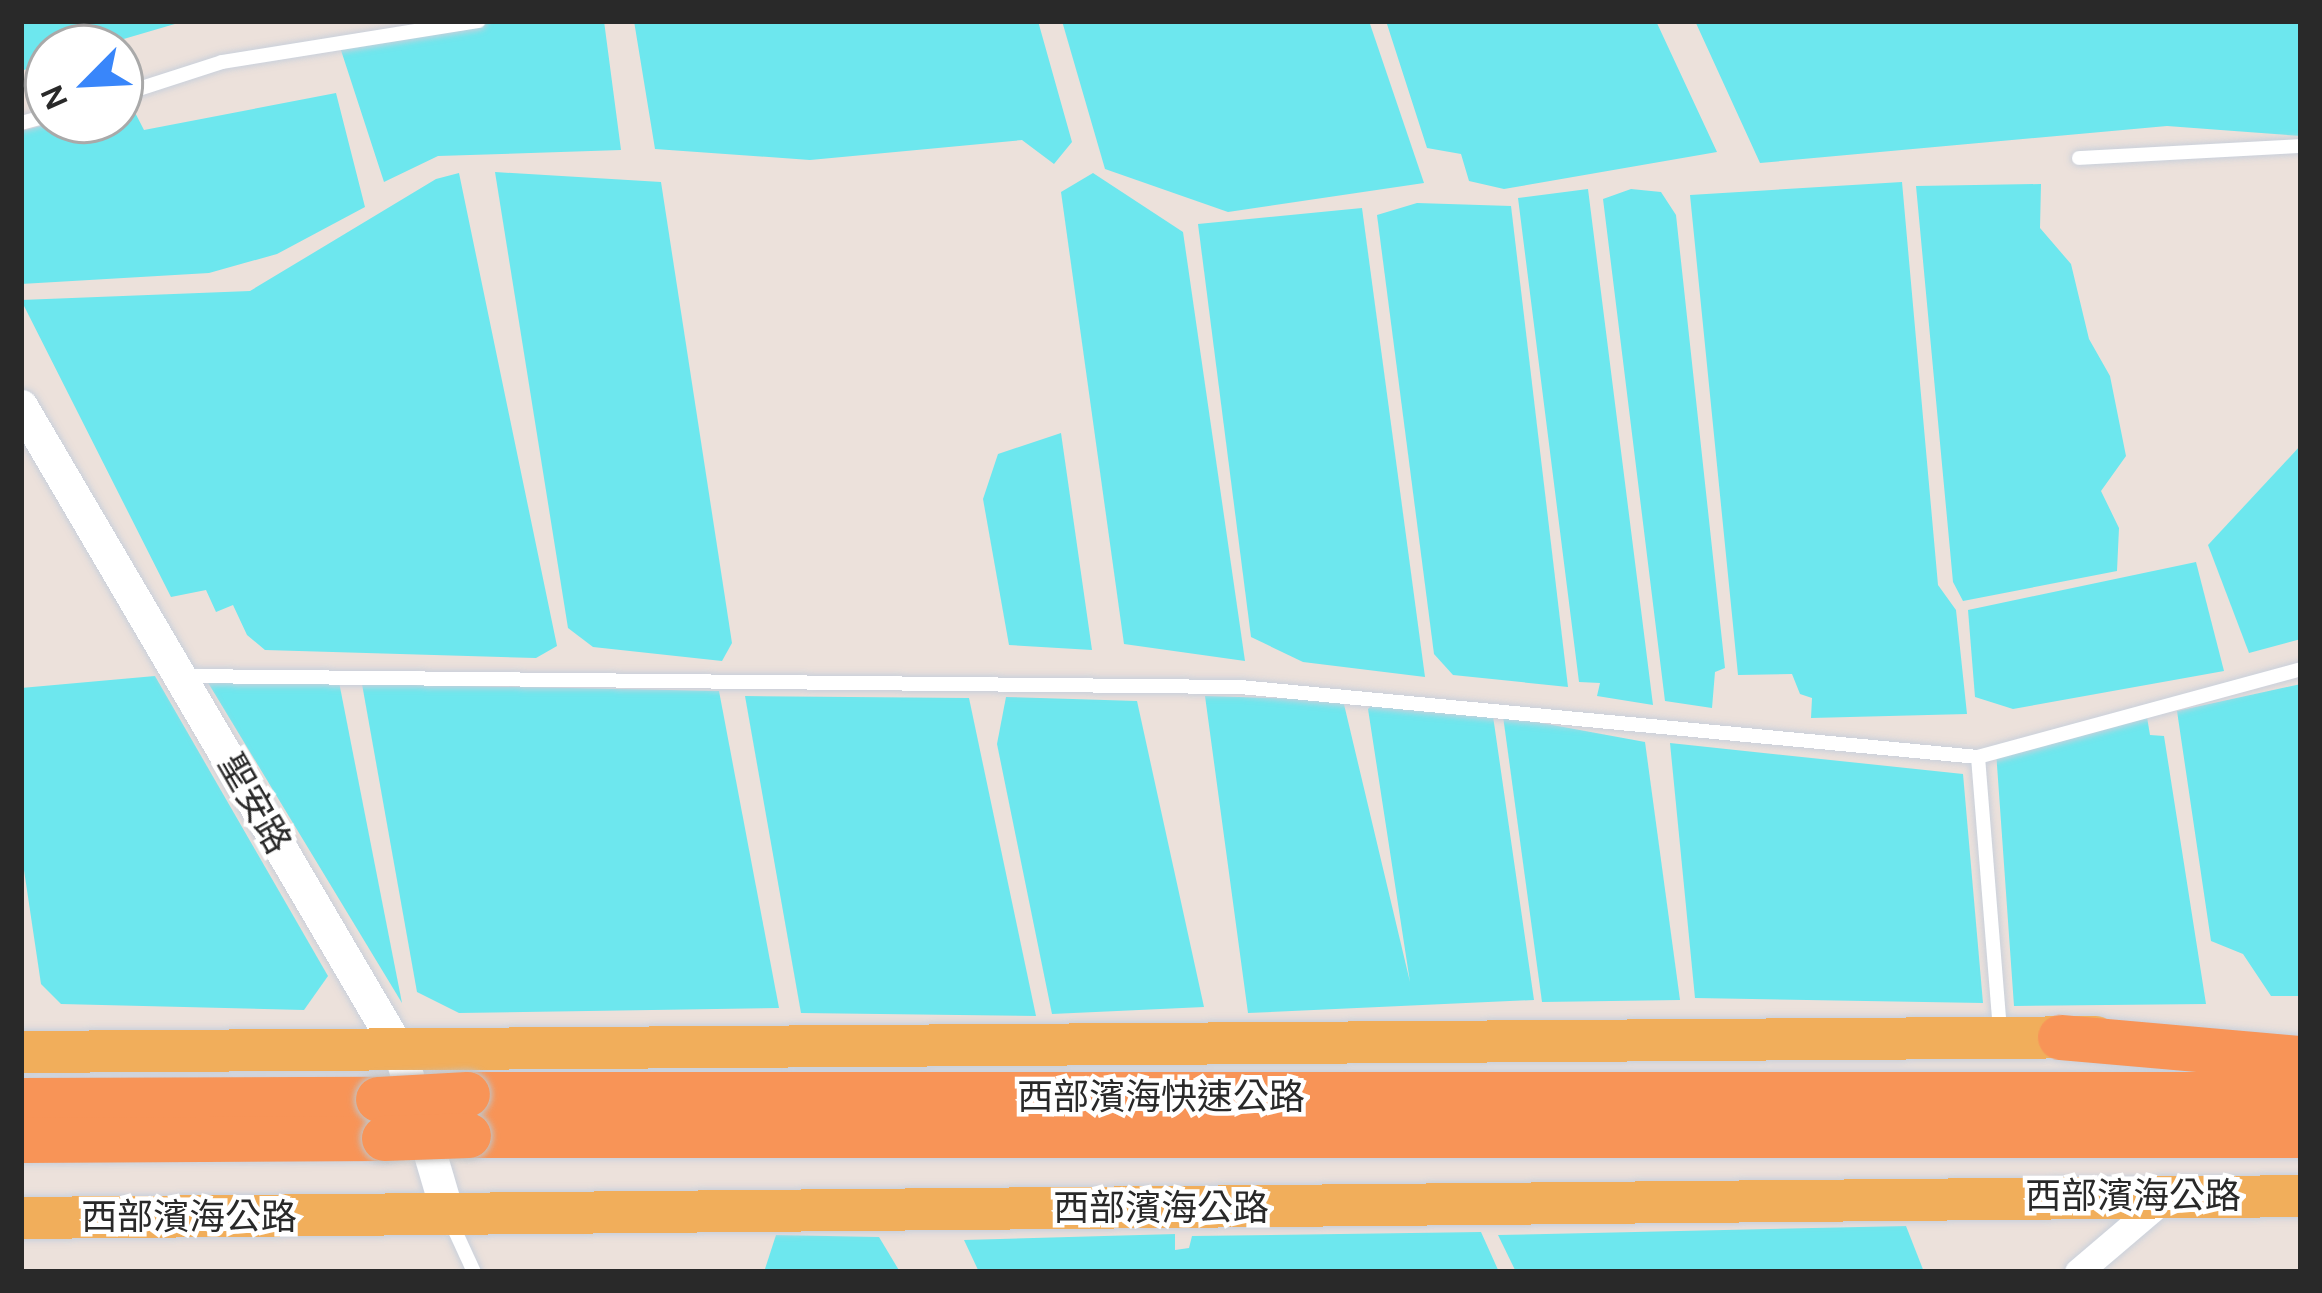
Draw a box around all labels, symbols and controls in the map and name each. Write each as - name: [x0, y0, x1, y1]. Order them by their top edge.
- north arrow: [24, 24, 144, 144]
- text: N: [32, 79, 76, 116]
- street label: 聖安路: [208, 746, 300, 862]
- street label: 西部濱海快速公路: [1017, 1076, 1305, 1120]
- street label: 西部濱海公路: [2025, 1175, 2241, 1219]
- street label: 西部濱海公路: [1053, 1187, 1269, 1231]
- street label: 西部濱海公路: [81, 1196, 297, 1240]

